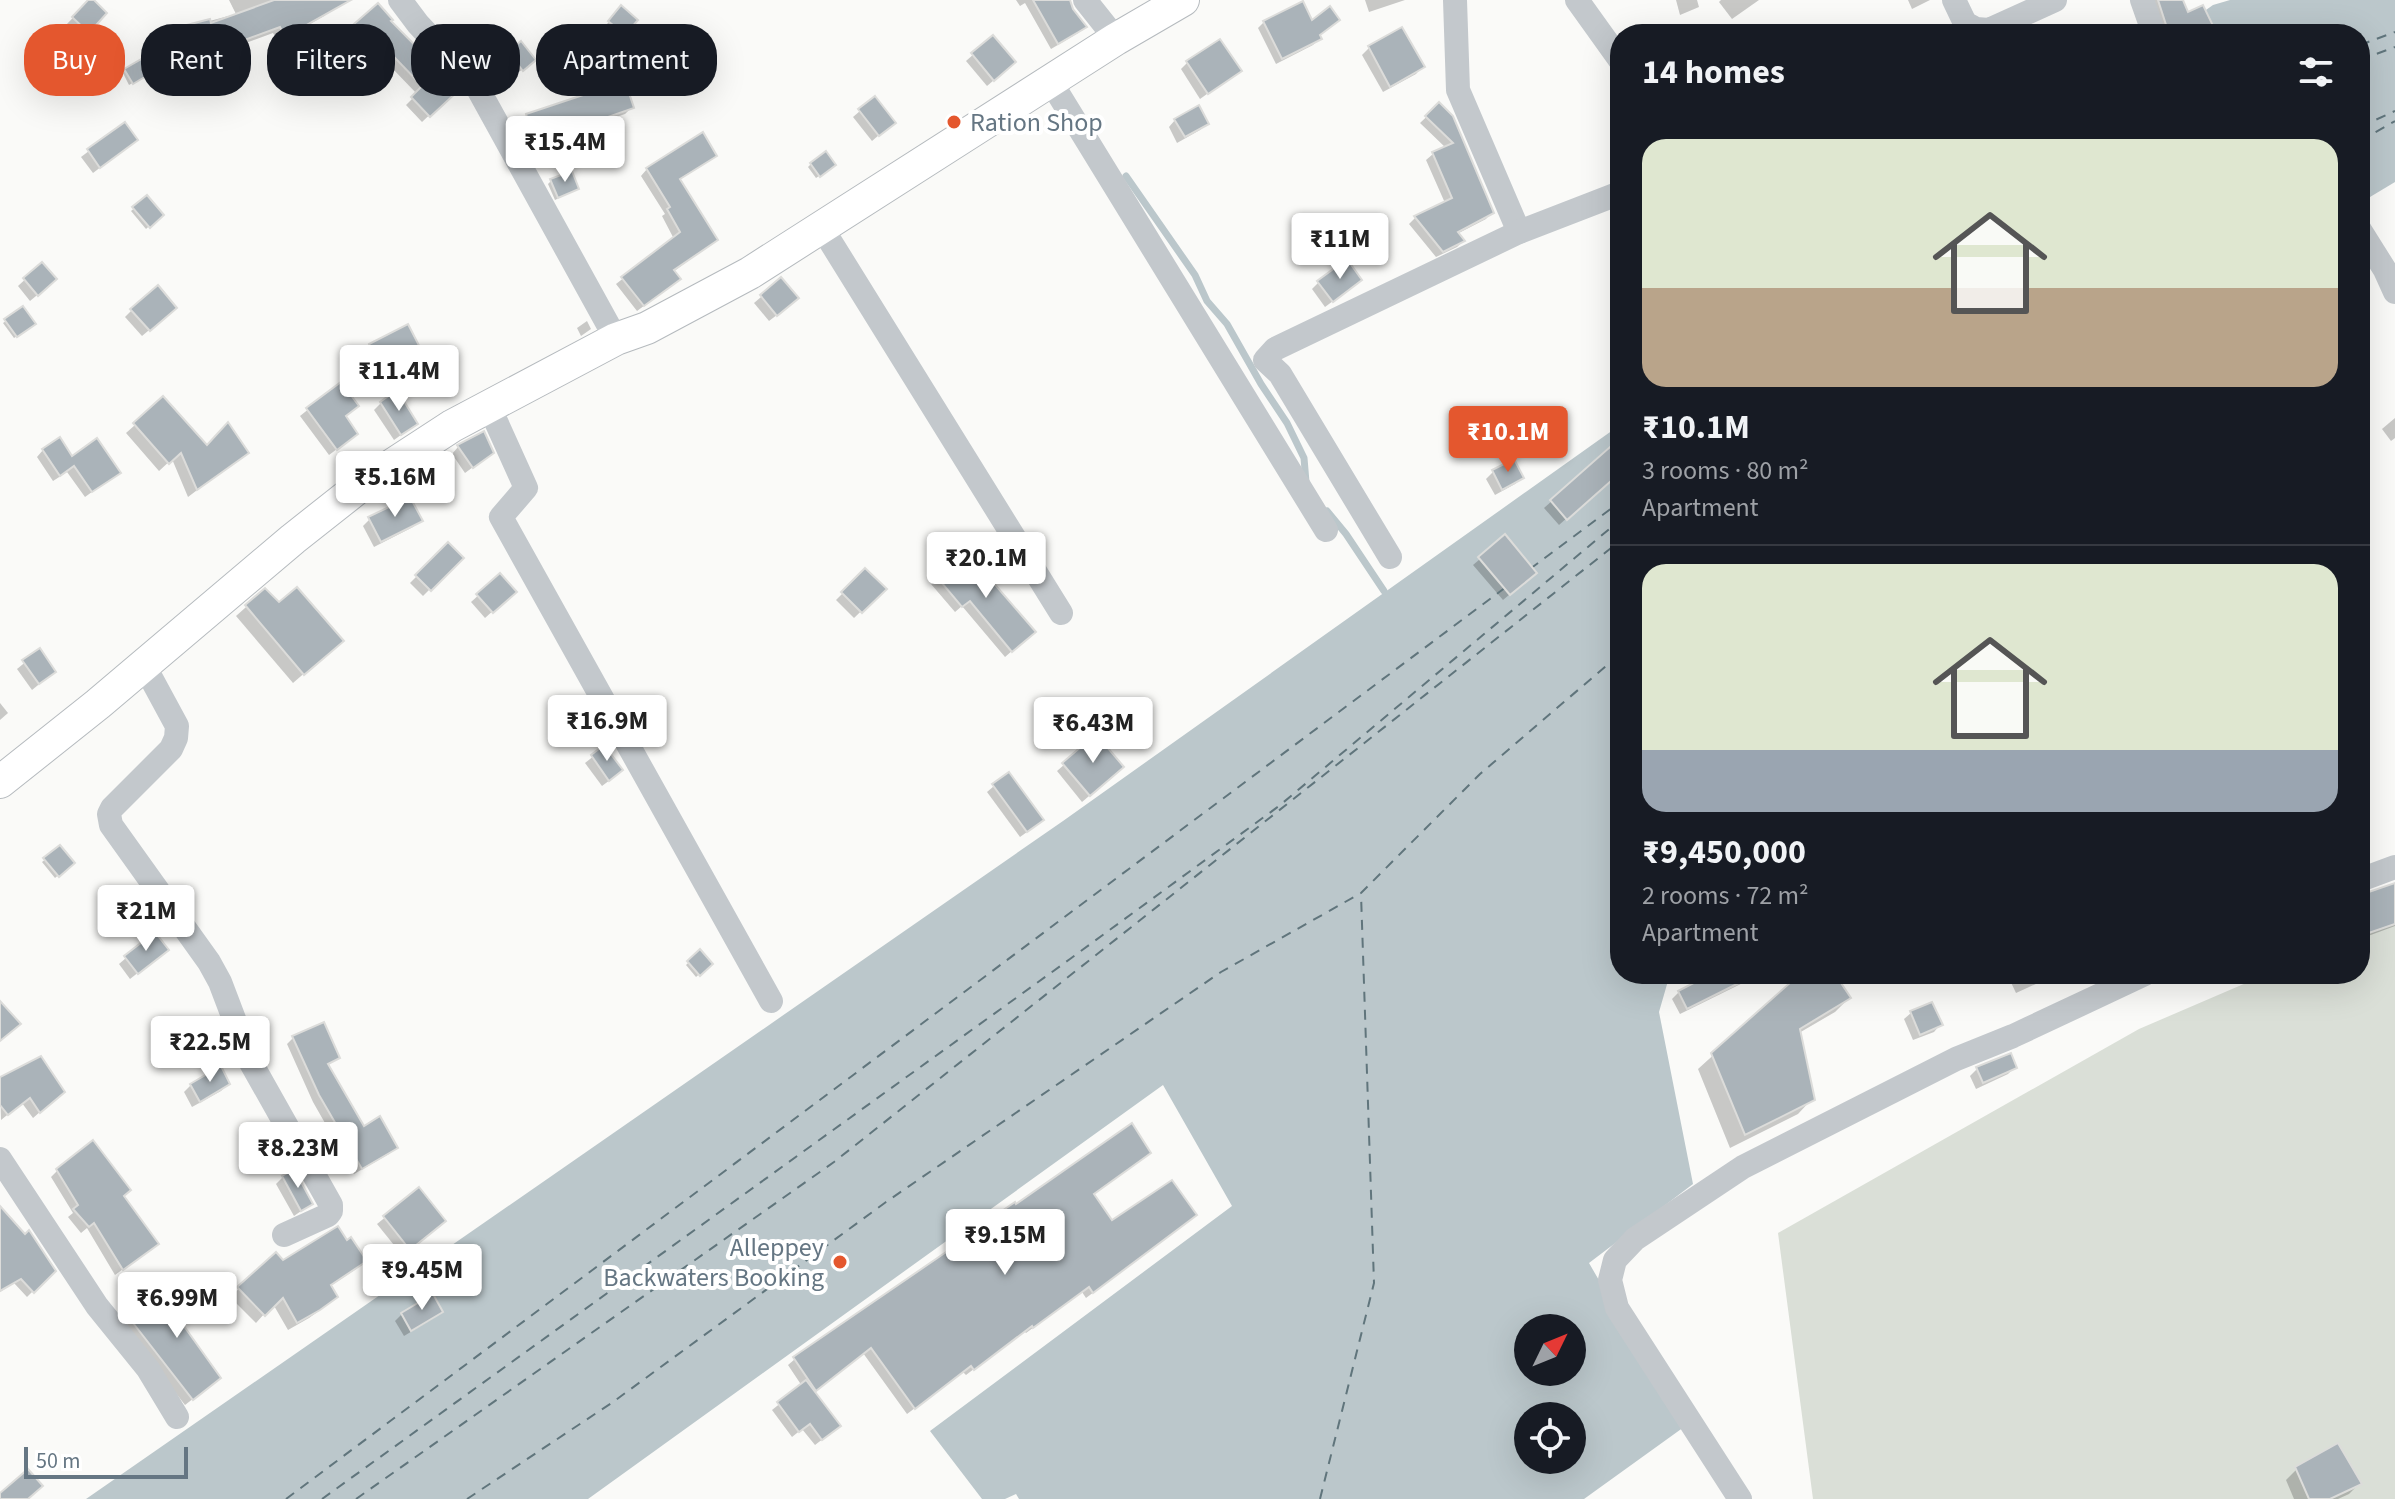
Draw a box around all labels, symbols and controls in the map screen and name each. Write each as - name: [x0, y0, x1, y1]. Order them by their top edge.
- chip: Buy: [24, 24, 125, 96]
- chip: Rent: [141, 24, 251, 96]
- chip: Filters: [267, 24, 395, 96]
- chip: New: [411, 24, 520, 96]
- chip: Apartment: [536, 24, 717, 96]
- text: 14 homes: [1642, 48, 1785, 97]
- icon: filters: [2294, 50, 2338, 94]
- place label: Ration Shop: [970, 104, 1103, 141]
- marker: Ration Shop: [945, 113, 963, 131]
- pin: ₹15.4M: [500, 116, 630, 184]
- text: ₹15.4M: [524, 123, 606, 160]
- icon: home: [1918, 191, 2062, 335]
- pin: ₹11M: [1293, 213, 1387, 281]
- text: ₹11M: [1310, 220, 1371, 257]
- pin: ₹11.4M: [334, 345, 464, 413]
- text: ₹11.4M: [358, 352, 440, 389]
- text: ₹10.1M: [1642, 403, 1750, 452]
- pin: ₹10.1M: [1443, 406, 1573, 474]
- text: ₹10.1M: [1467, 413, 1549, 450]
- pin: ₹5.16M: [330, 451, 460, 519]
- text: 3 rooms · 80 m²: [1642, 452, 1809, 489]
- text: ₹5.16M: [354, 458, 436, 495]
- text: Apartment: [1642, 489, 1759, 526]
- pin: ₹20.1M: [921, 532, 1051, 600]
- text: ₹20.1M: [945, 539, 1027, 576]
- icon: home: [1918, 616, 2062, 760]
- pin: ₹16.9M: [542, 695, 672, 763]
- pin: ₹6.43M: [1028, 697, 1158, 765]
- text: ₹16.9M: [566, 702, 648, 739]
- text: ₹6.43M: [1052, 704, 1134, 741]
- text: ₹9,450,000: [1642, 828, 1806, 877]
- text: 2 rooms · 72 m²: [1642, 877, 1809, 914]
- pin: ₹21M: [99, 885, 193, 953]
- text: ₹21M: [116, 892, 177, 929]
- text: Apartment: [1642, 914, 1759, 951]
- pin: ₹22.5M: [145, 1016, 275, 1084]
- text: ₹22.5M: [169, 1023, 251, 1060]
- pin: ₹8.23M: [233, 1122, 363, 1190]
- text: ₹8.23M: [257, 1129, 339, 1166]
- pin: ₹9.15M: [940, 1209, 1070, 1277]
- text: ₹9.15M: [964, 1216, 1046, 1253]
- place label: Alleppey Backwaters Booking: [603, 1229, 824, 1296]
- pin: ₹9.45M: [357, 1244, 487, 1312]
- text: ₹9.45M: [381, 1251, 463, 1288]
- marker: Alleppey Backwaters Booking: [831, 1253, 849, 1271]
- pin: ₹6.99M: [112, 1272, 242, 1340]
- text: ₹6.99M: [136, 1279, 218, 1316]
- north arrow: [1514, 1314, 1586, 1386]
- map controls: [1514, 1314, 1586, 1474]
- button: locate: [1514, 1402, 1586, 1474]
- scale bar: [24, 1443, 188, 1479]
- text: 50 m: [36, 1445, 81, 1477]

